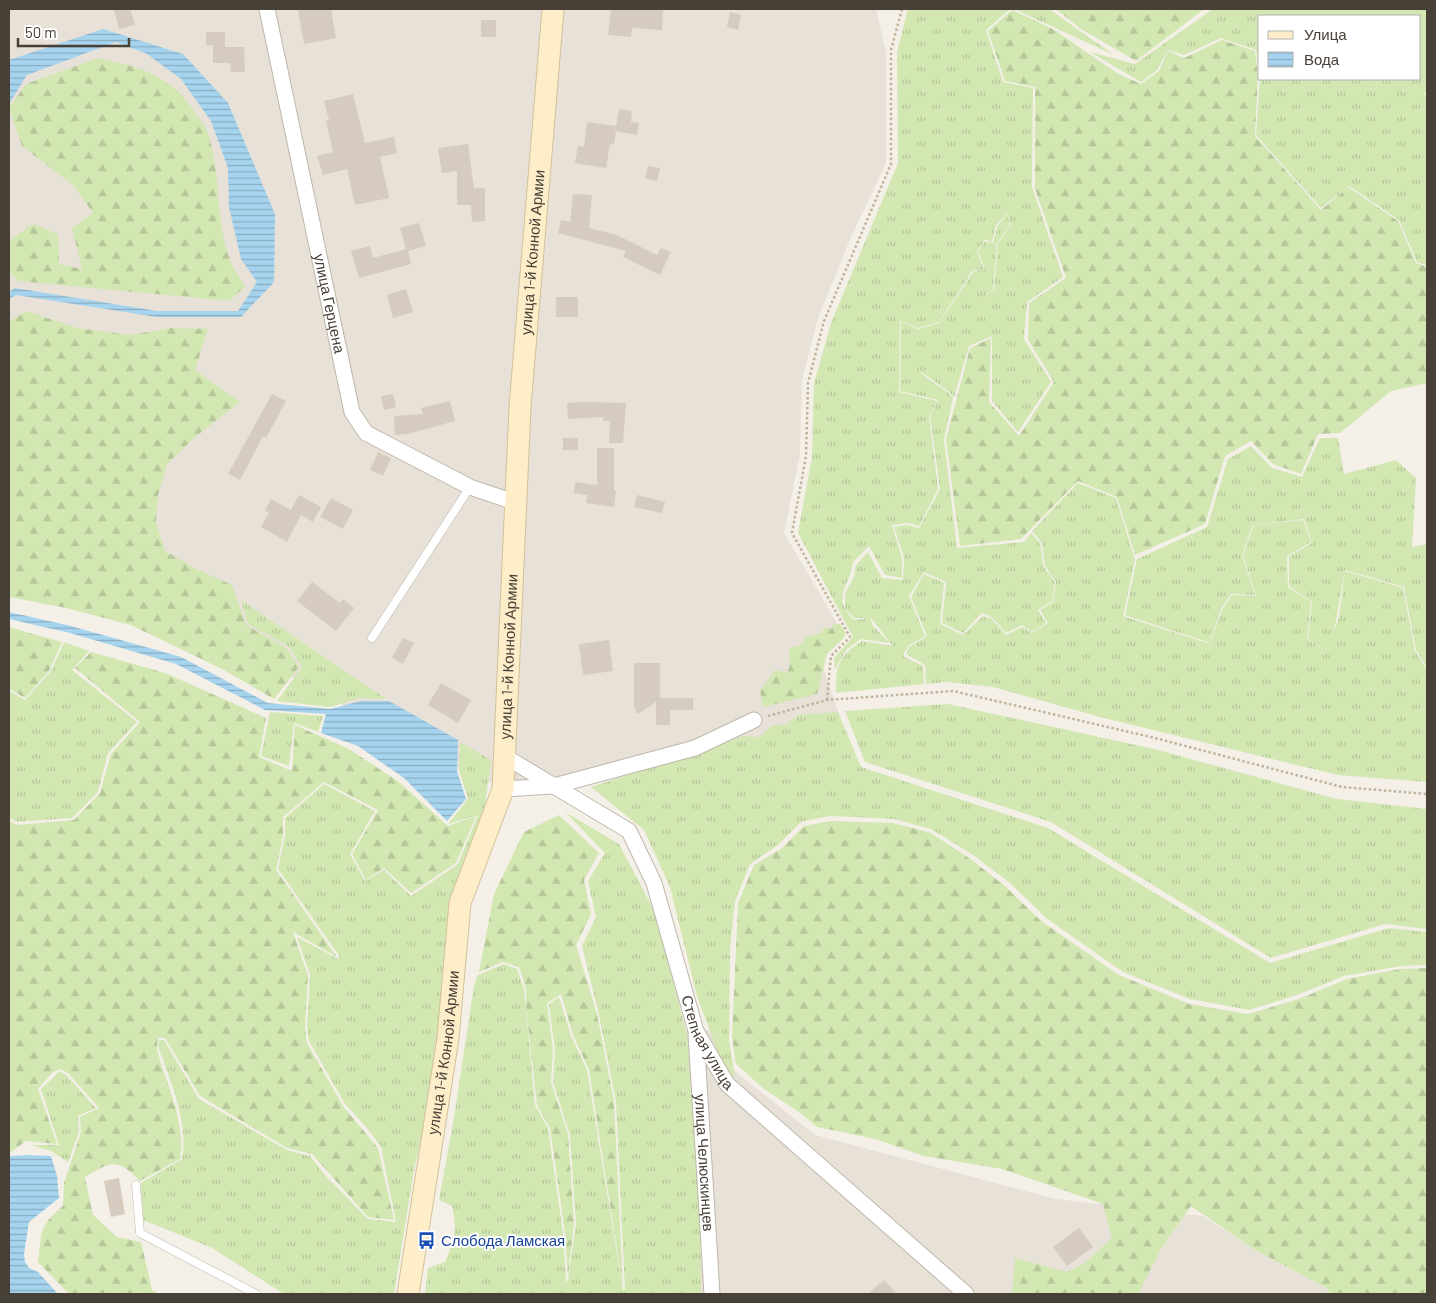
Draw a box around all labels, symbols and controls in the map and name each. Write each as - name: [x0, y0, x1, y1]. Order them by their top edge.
- scale bar: [18, 15, 129, 47]
- legend: [1258, 15, 1421, 80]
- text: 50 m: [25, 23, 57, 41]
- text: Улица: [1304, 25, 1347, 43]
- text: Вода: [1304, 50, 1340, 68]
- street label: улица 1-й Конной Армии: [516, 169, 548, 336]
- street label: улица Герцена: [311, 252, 350, 355]
- street label: улица 1-й Конной Армии: [495, 573, 521, 740]
- street label: улица 1-й Конной Армии: [423, 970, 462, 1136]
- street label: Степная улица: [678, 993, 738, 1094]
- street label: улица Челюскинцев: [692, 1093, 718, 1232]
- bus stop icon: Слобода Ламская: [417, 1231, 437, 1251]
- place label: Слобода Ламская: [441, 1231, 565, 1249]

